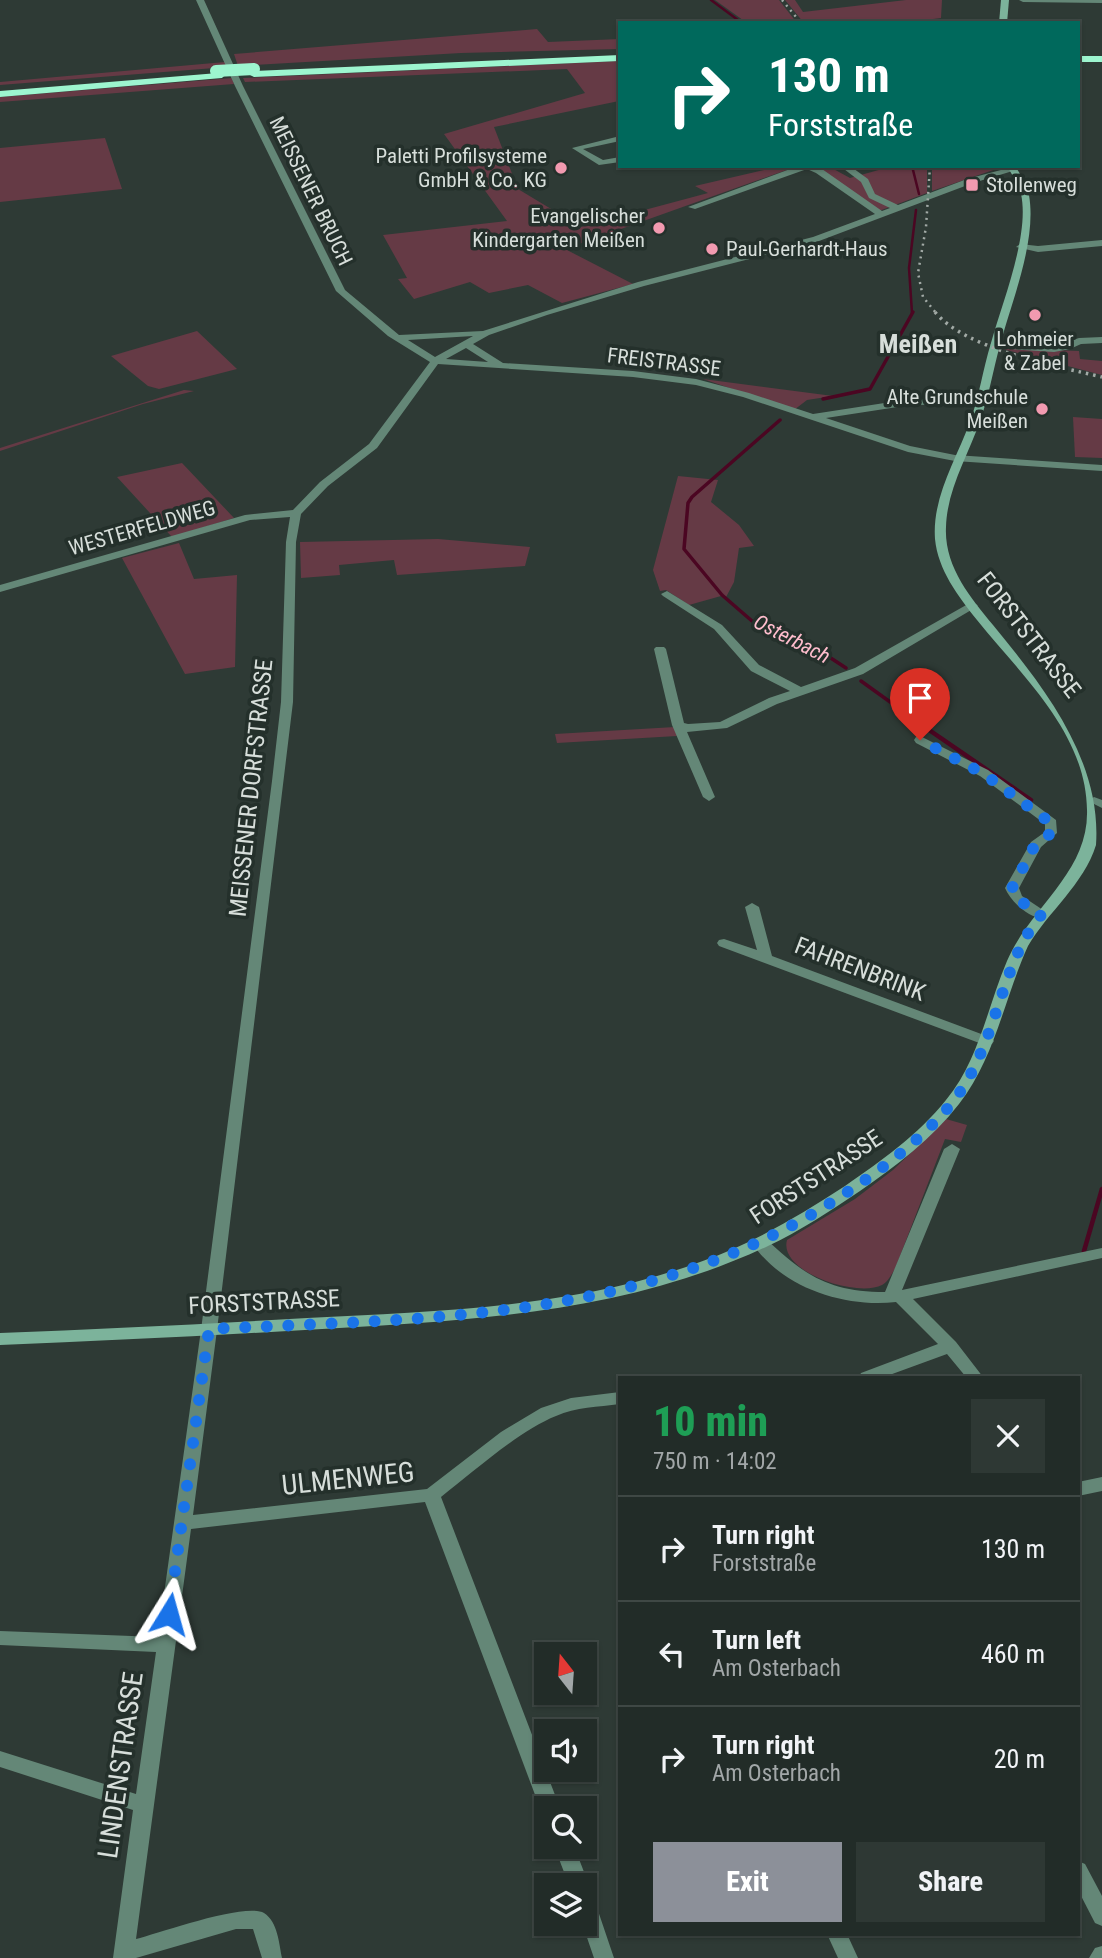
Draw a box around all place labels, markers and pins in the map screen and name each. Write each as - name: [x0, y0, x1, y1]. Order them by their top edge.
- place label: Paletti Profilsysteme GmbH & Co. KG: [376, 144, 547, 192]
- marker: Paletti Profilsysteme GmbH & Co. KG: [553, 160, 569, 176]
- place label: Stollenweg: [986, 173, 1077, 197]
- marker: Stollenweg: [964, 177, 980, 193]
- place label: Evangelischer Kindergarten Meißen: [472, 204, 645, 252]
- marker: Evangelischer Kindergarten Meißen: [651, 220, 667, 236]
- place label: Paul-Gerhardt-Haus: [726, 237, 887, 261]
- marker: Paul-Gerhardt-Haus: [704, 241, 720, 257]
- marker: Lohmeier & Zabel: [1027, 307, 1043, 323]
- place label: Lohmeier & Zabel: [996, 327, 1074, 375]
- place label: Alte Grundschule Meißen: [886, 385, 1028, 433]
- marker: Alte Grundschule Meißen: [1034, 401, 1050, 417]
- pin: [890, 668, 950, 740]

